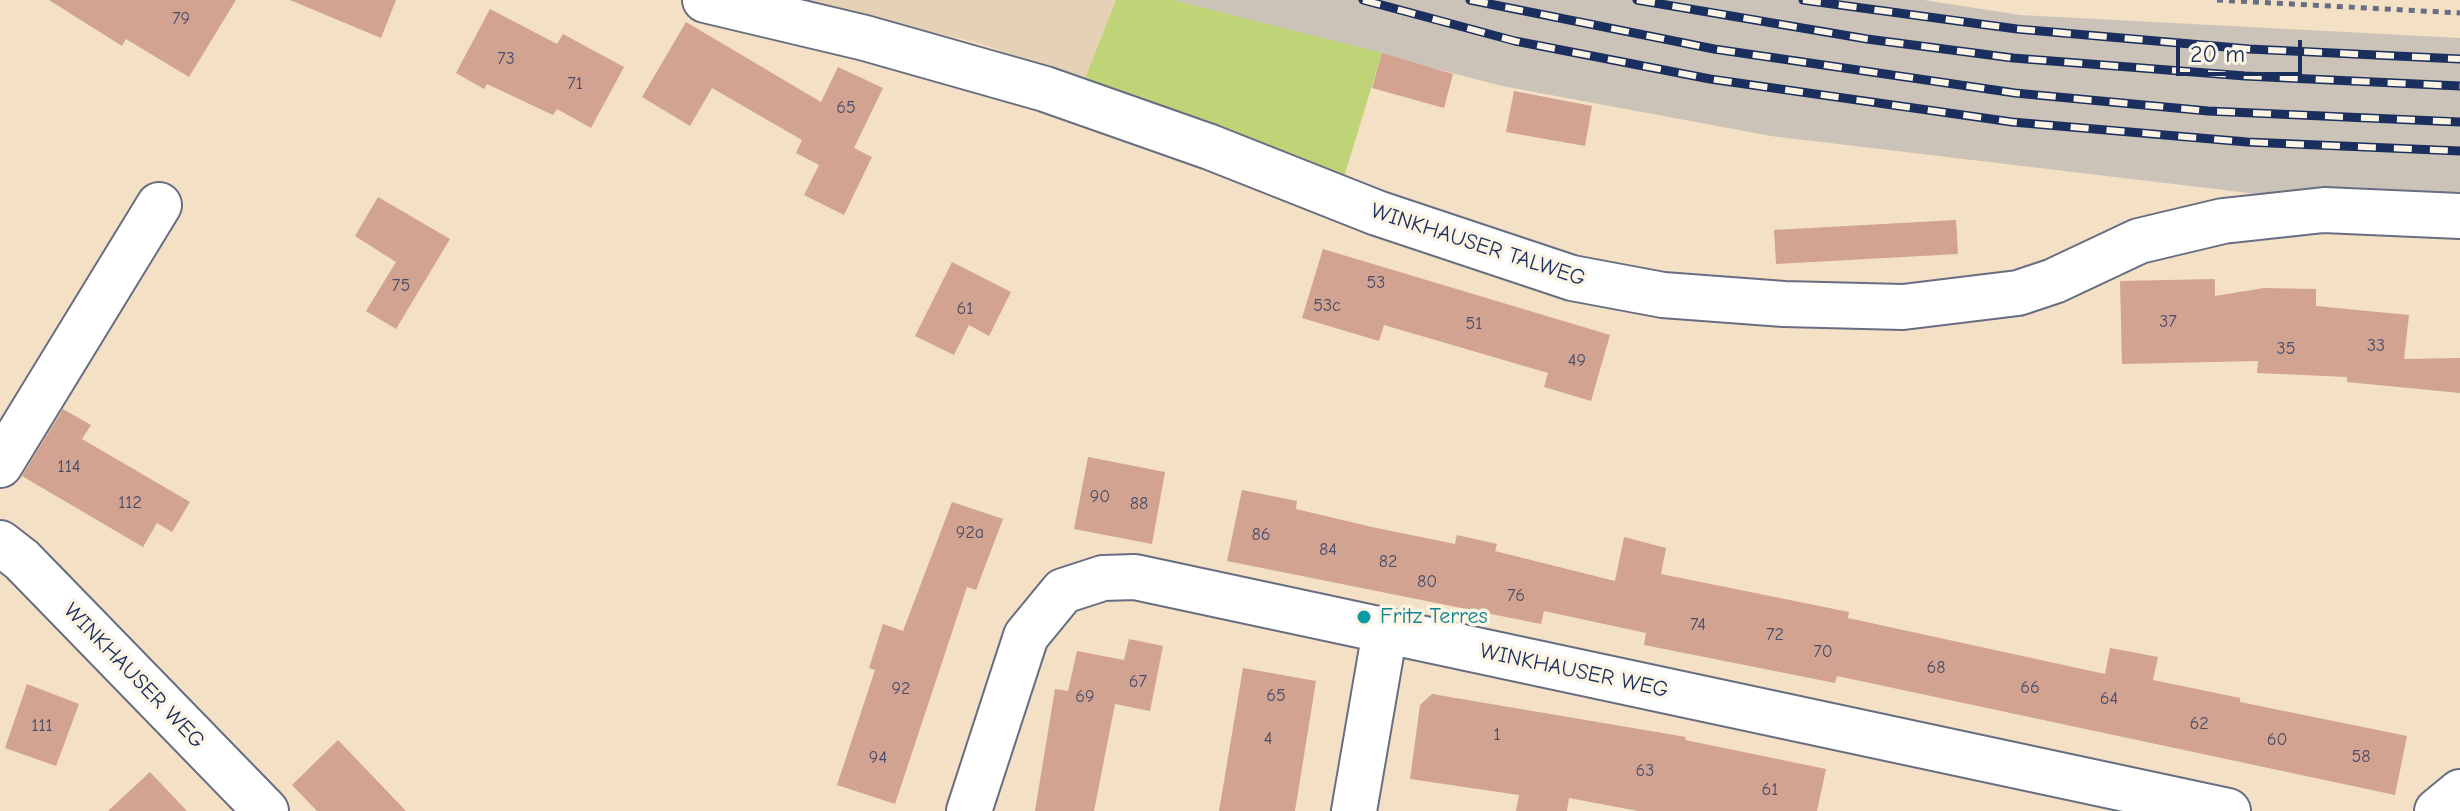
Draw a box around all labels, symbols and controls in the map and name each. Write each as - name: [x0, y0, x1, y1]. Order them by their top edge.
- house number: 79: [172, 8, 190, 30]
- scale bar: [2180, 24, 2306, 74]
- text: 20 m: [2190, 40, 2245, 68]
- house number: 73: [497, 48, 515, 70]
- house number: 71: [567, 73, 583, 95]
- house number: 65: [836, 97, 856, 119]
- street label: WINKHAUSER TALWEG: [1367, 198, 1589, 292]
- house number: 53: [1367, 272, 1385, 294]
- house number: 75: [392, 275, 410, 297]
- house number: 53c: [1313, 295, 1341, 317]
- house number: 61: [957, 298, 973, 320]
- house number: 37: [2159, 311, 2177, 333]
- house number: 51: [1466, 313, 1482, 335]
- house number: 33: [2367, 335, 2385, 357]
- house number: 35: [2277, 338, 2295, 360]
- house number: 49: [1568, 350, 1586, 372]
- house number: 114: [58, 456, 80, 478]
- house number: 90: [1090, 486, 1110, 508]
- house number: 112: [118, 492, 142, 514]
- house number: 88: [1130, 493, 1148, 515]
- house number: 92a: [956, 522, 984, 544]
- house number: 86: [1251, 524, 1271, 546]
- house number: 84: [1319, 539, 1337, 561]
- house number: 82: [1379, 551, 1397, 573]
- house number: 80: [1417, 571, 1437, 593]
- house number: 76: [1507, 585, 1525, 607]
- street label: WINKHAUSER WEG: [58, 598, 210, 754]
- place label: Fritz Terres: [1380, 604, 1488, 630]
- marker: Fritz Terres: [1355, 608, 1373, 626]
- house number: 74: [1690, 614, 1706, 636]
- house number: 72: [1766, 624, 1784, 646]
- street label: WINKHAUSER WEG: [1477, 638, 1671, 704]
- house number: 70: [1813, 641, 1833, 663]
- house number: 68: [1926, 657, 1946, 679]
- house number: 67: [1129, 671, 1147, 693]
- house number: 66: [2020, 677, 2040, 699]
- house number: 92: [892, 678, 910, 700]
- house number: 65: [1266, 685, 1286, 707]
- house number: 69: [1075, 686, 1095, 708]
- house number: 64: [2100, 688, 2118, 710]
- house number: 62: [2189, 713, 2209, 735]
- house number: 111: [31, 715, 53, 737]
- house number: 1: [1493, 724, 1501, 746]
- house number: 4: [1264, 728, 1272, 750]
- house number: 60: [2267, 729, 2287, 751]
- house number: 58: [2351, 746, 2371, 768]
- house number: 94: [869, 747, 887, 769]
- house number: 63: [1636, 760, 1654, 782]
- house number: 61: [1762, 779, 1778, 801]

